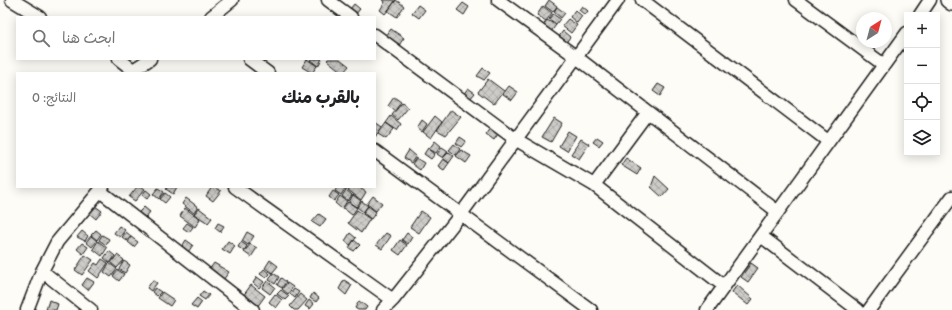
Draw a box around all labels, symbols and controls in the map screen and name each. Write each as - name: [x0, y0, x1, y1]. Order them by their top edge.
- north arrow: [856, 12, 892, 48]
- map controls: [904, 12, 940, 156]
- button: +: [904, 12, 940, 48]
- search box: [16, 16, 376, 60]
- icon: search: [30, 27, 52, 49]
- text: ابحث هنا: [62, 29, 116, 47]
- button: −: [904, 48, 940, 84]
- button: locate: [904, 84, 940, 120]
- text: بالقرب منك: [282, 87, 360, 107]
- text: النتائج: 0: [32, 90, 76, 105]
- button: layers: [904, 120, 940, 156]

